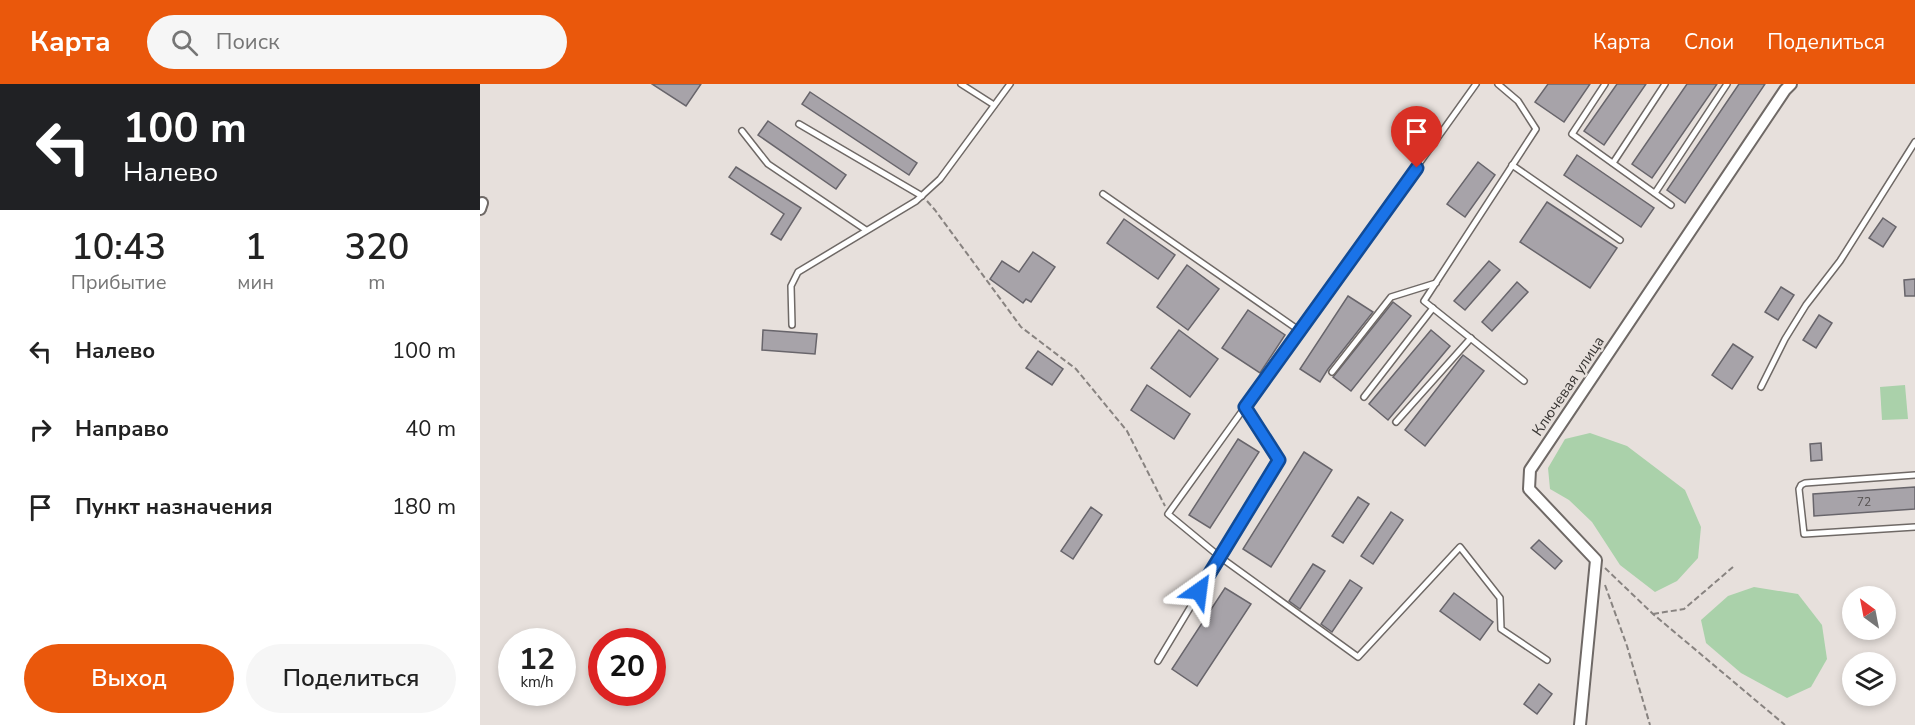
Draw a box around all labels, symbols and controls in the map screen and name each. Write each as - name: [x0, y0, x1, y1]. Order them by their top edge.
- search box: [147, 15, 567, 69]
- text: Карта: [30, 23, 111, 61]
- icon: search: [168, 26, 201, 59]
- text: Поиск: [216, 27, 280, 57]
- text: Карта: [1593, 28, 1651, 56]
- text: Слои: [1684, 28, 1734, 56]
- text: Поделиться: [1767, 28, 1885, 56]
- text: 100 m: [123, 100, 247, 157]
- pin: [1391, 106, 1442, 168]
- icon: left: [24, 108, 102, 186]
- icon: arrive: [1400, 115, 1433, 148]
- text: Налево: [123, 154, 218, 191]
- text: 10:43: [71, 223, 166, 272]
- text: 1: [245, 223, 266, 272]
- text: 320: [345, 223, 409, 272]
- text: Прибытие: [71, 269, 167, 296]
- text: мин: [237, 269, 274, 296]
- text: m: [368, 269, 385, 296]
- street label: Ключевая улица: [1527, 332, 1609, 440]
- icon: left: [24, 335, 57, 368]
- text: Налево: [75, 336, 155, 366]
- text: 100 m: [392, 336, 456, 366]
- icon: right: [24, 413, 57, 446]
- text: Направо: [75, 414, 169, 444]
- text: 40 m: [405, 414, 456, 444]
- icon: arrive: [24, 491, 57, 524]
- text: Пункт назначения: [75, 492, 273, 522]
- text: 180 m: [392, 492, 456, 522]
- house number: 72: [1857, 494, 1871, 510]
- position arrow: [1167, 559, 1231, 623]
- north arrow: [1842, 586, 1896, 640]
- map controls: [1842, 586, 1896, 706]
- speed limit sign: 20: [588, 628, 666, 706]
- text: 12: [519, 639, 555, 680]
- button: Выход: [24, 644, 234, 713]
- button: Поделиться: [246, 644, 456, 713]
- button: layers: [1842, 652, 1896, 706]
- text: km/h: [520, 672, 554, 692]

